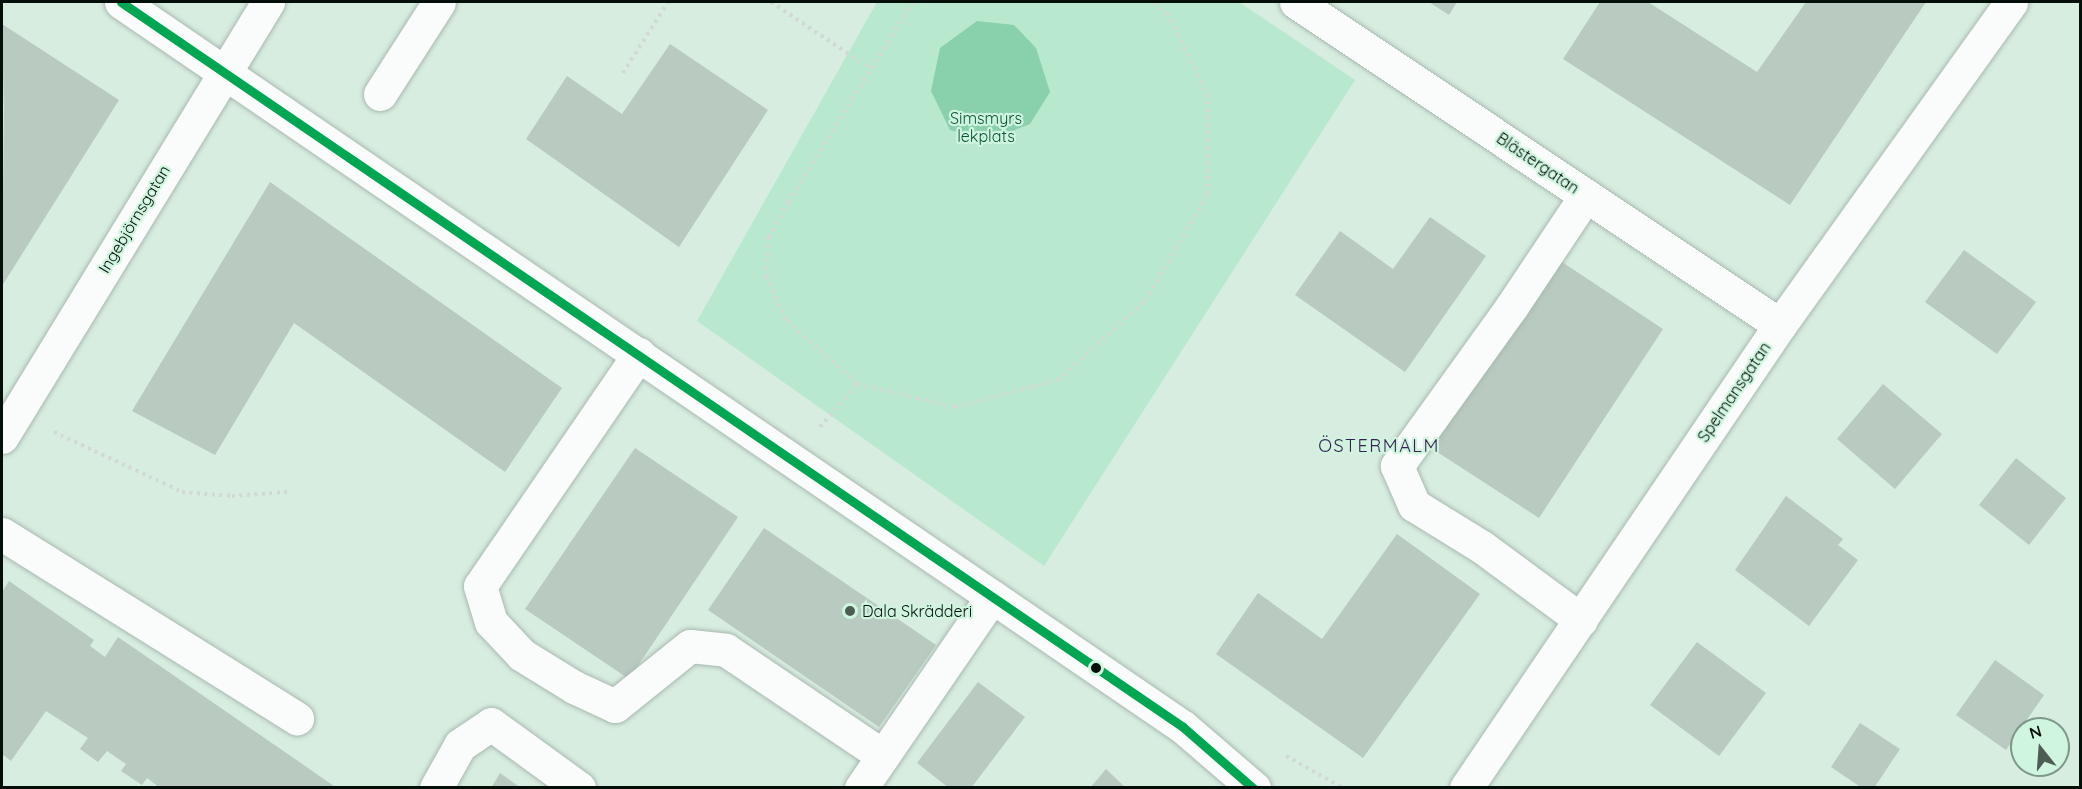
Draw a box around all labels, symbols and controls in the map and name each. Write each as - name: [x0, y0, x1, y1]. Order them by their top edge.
- park label: Simsmyrs lekplats: [950, 108, 1022, 146]
- street label: Blästergatan: [1493, 128, 1583, 198]
- street label: Ingebjörnsgatan: [94, 162, 174, 276]
- street label: Spelmansgatan: [1693, 338, 1775, 446]
- district label: ÖSTERMALM: [1318, 435, 1440, 457]
- place label: Dala Skrädderi: [862, 601, 972, 621]
- marker: Dala Skrädderi: [843, 604, 857, 618]
- unlabelled marker: [1090, 662, 1102, 674]
- north arrow: [2010, 717, 2070, 777]
- text: N: [2027, 720, 2044, 743]

